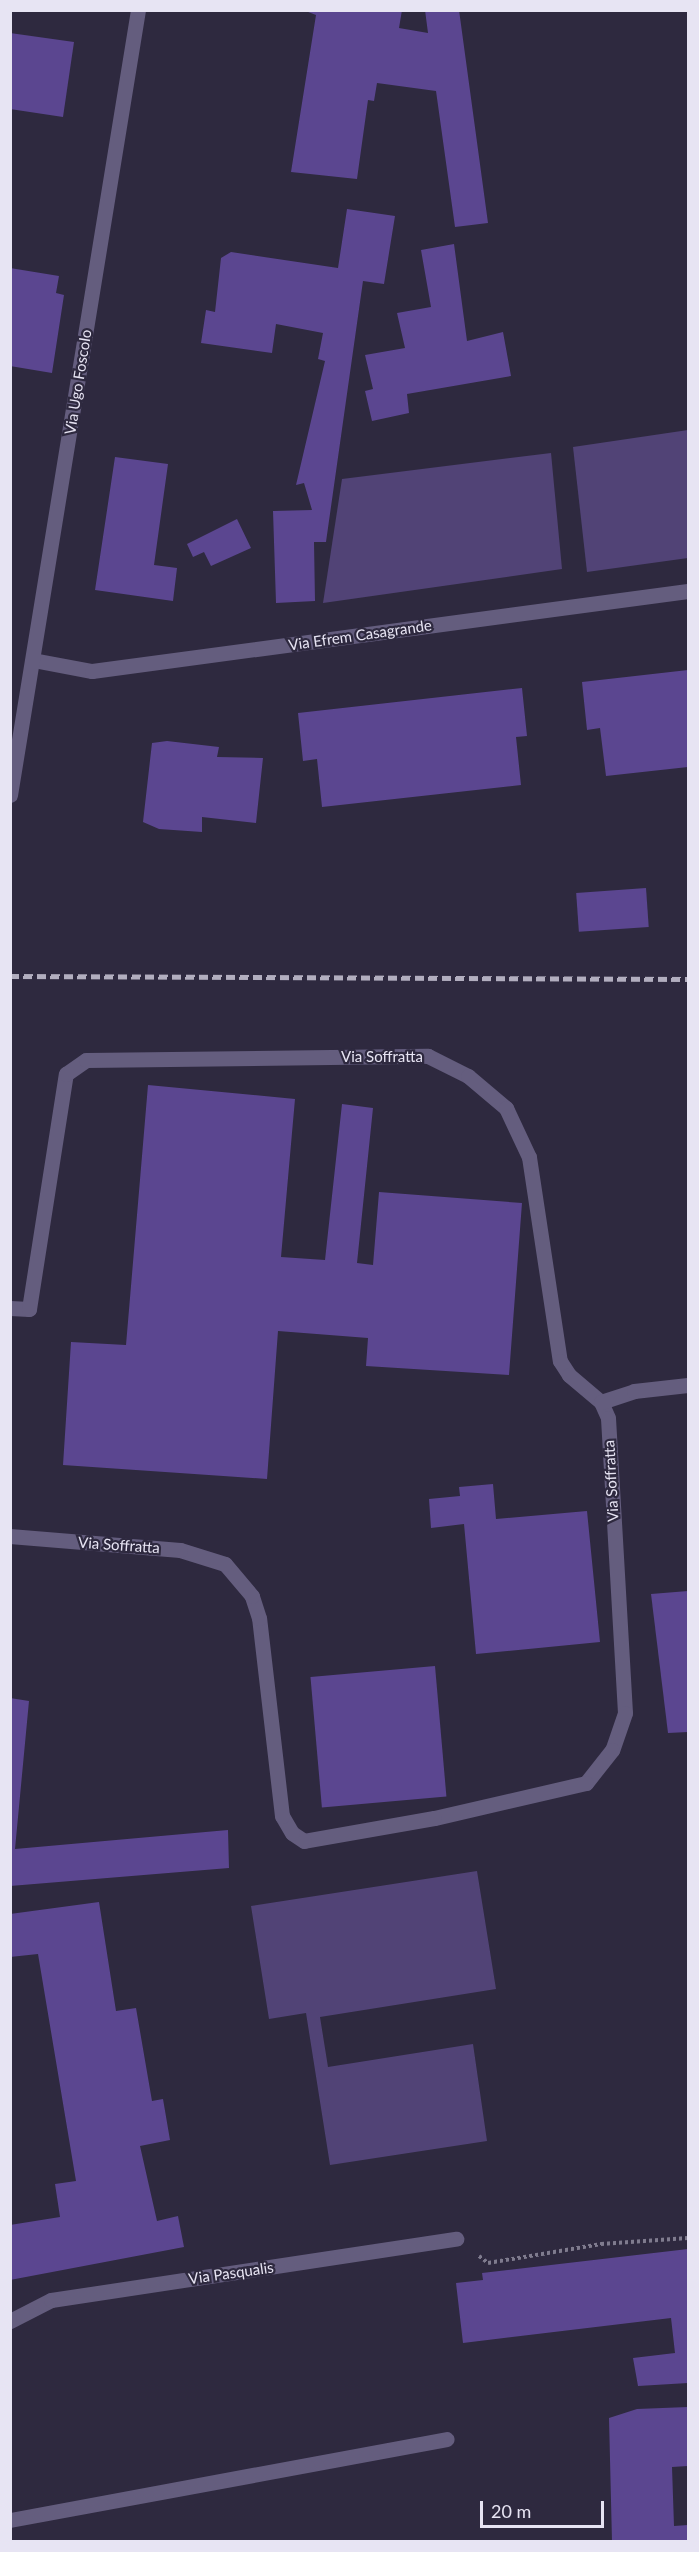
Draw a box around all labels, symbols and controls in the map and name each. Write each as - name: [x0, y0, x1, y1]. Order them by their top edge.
- street label: Via Ugo Foscolo: [61, 328, 95, 436]
- street label: Via Efrem Casagrande: [287, 616, 433, 654]
- street label: Via Soffratta: [341, 1048, 423, 1066]
- street label: Via Soffratta: [600, 1440, 622, 1522]
- street label: Via Soffratta: [78, 1533, 160, 1557]
- street label: Via Pasqualis: [187, 2258, 275, 2288]
- scale bar: [483, 2489, 608, 2527]
- text: 20 m: [491, 2500, 531, 2522]

